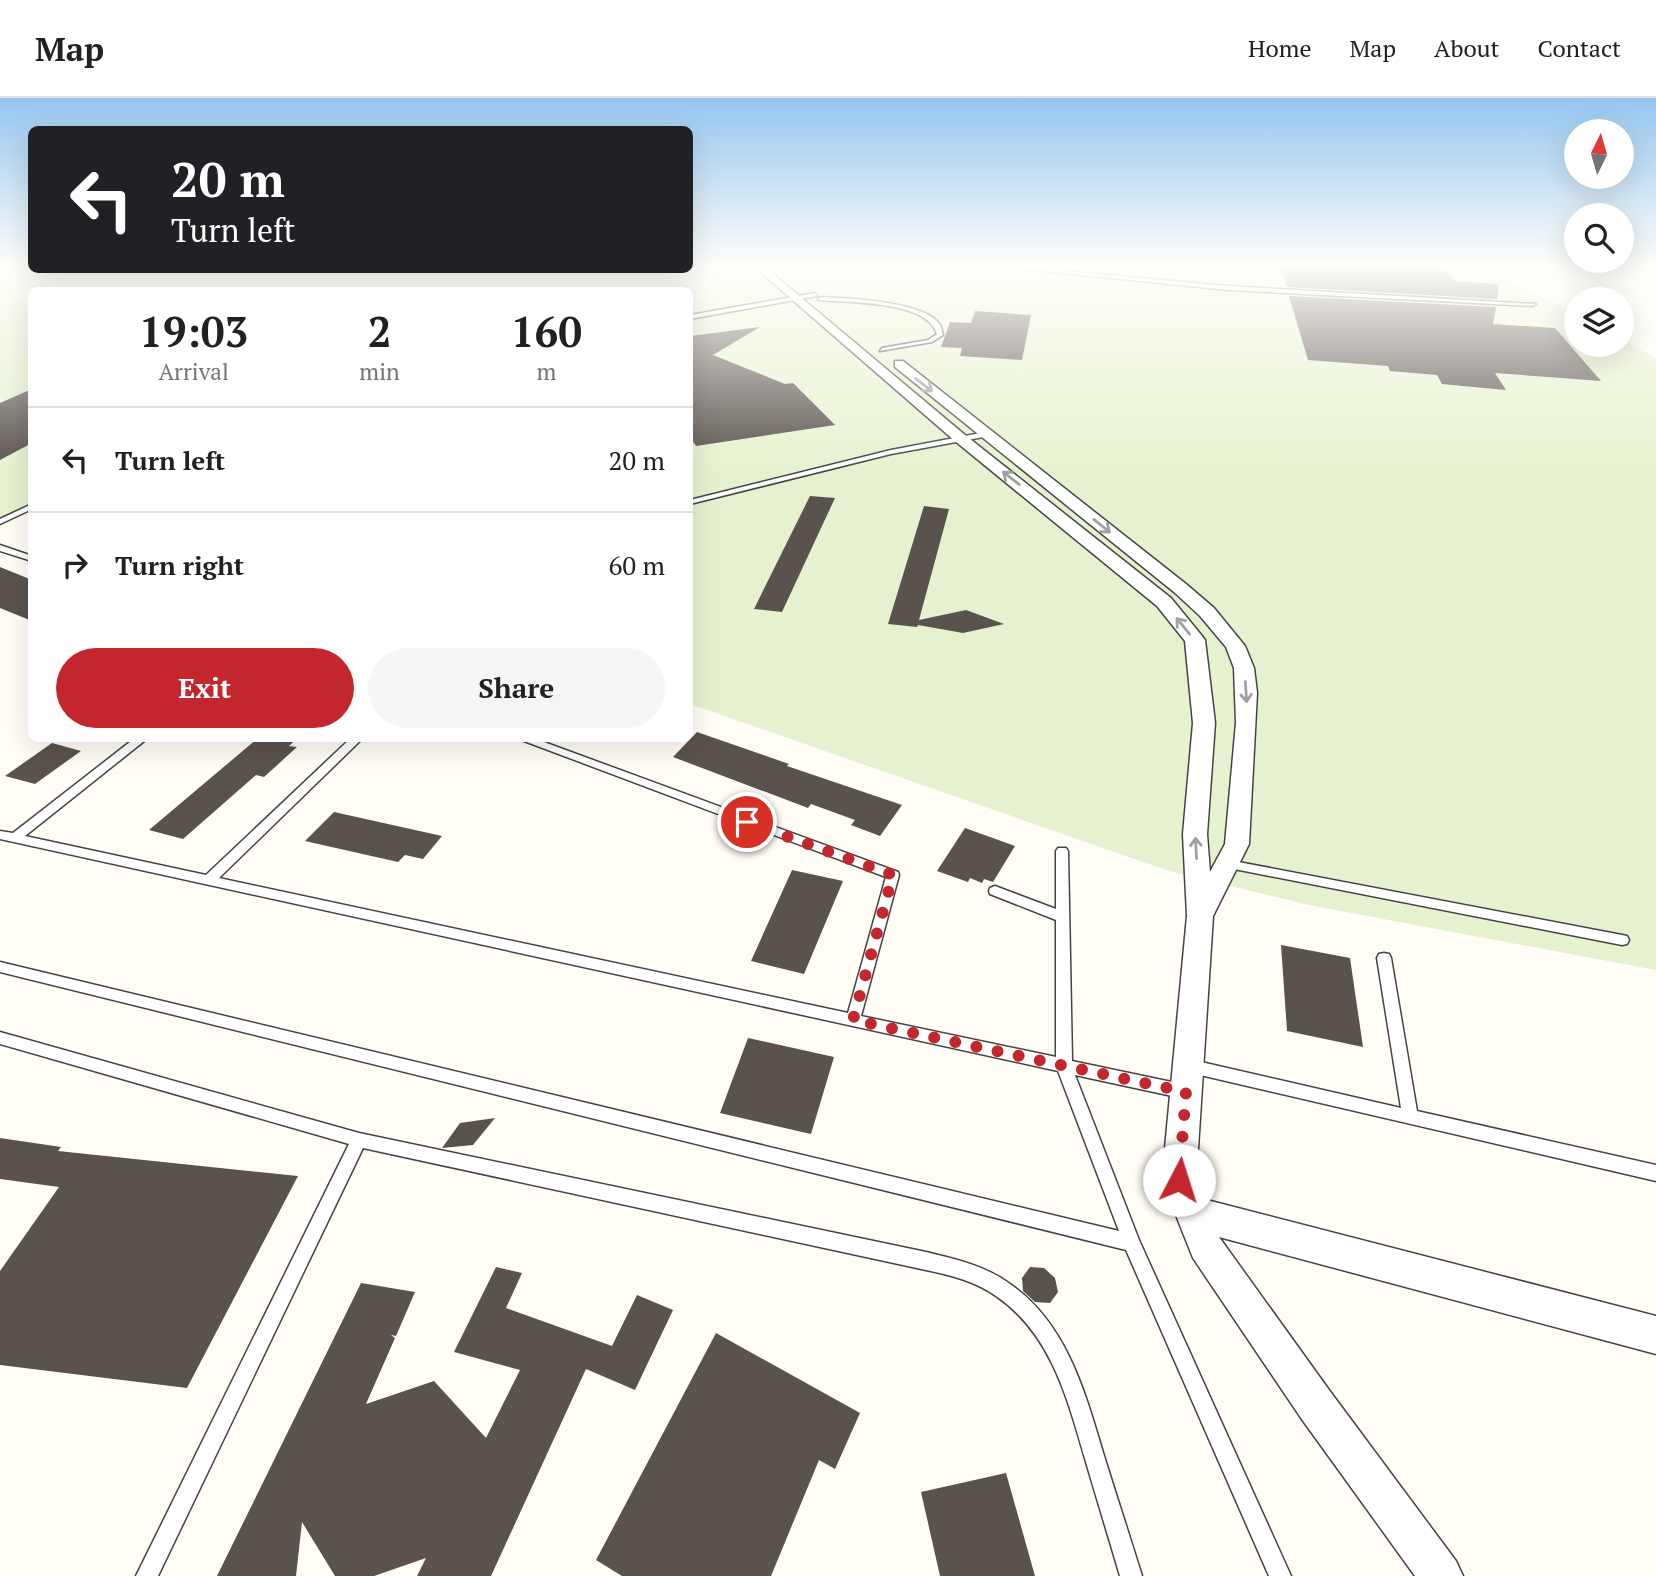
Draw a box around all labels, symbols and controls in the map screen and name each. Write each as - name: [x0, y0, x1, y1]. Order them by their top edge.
- text: Map: [35, 27, 104, 70]
- text: Home: [1248, 32, 1312, 64]
- text: Map: [1350, 32, 1396, 64]
- text: About: [1434, 32, 1500, 64]
- text: Contact: [1538, 32, 1621, 64]
- north arrow: [1564, 119, 1634, 189]
- map controls: [1564, 119, 1634, 357]
- text: 20 m: [171, 146, 285, 211]
- icon: left: [56, 154, 147, 245]
- button: search: [1564, 203, 1634, 273]
- text: Turn left: [171, 209, 295, 251]
- button: layers: [1564, 287, 1634, 357]
- text: 19:03: [139, 303, 248, 359]
- text: 2: [368, 303, 391, 359]
- text: 160: [511, 303, 582, 359]
- text: Arrival: [158, 356, 229, 387]
- text: min: [359, 356, 400, 387]
- text: m: [536, 356, 556, 387]
- one-way arrow: [915, 377, 933, 392]
- icon: left: [56, 441, 94, 479]
- text: Turn left: [115, 443, 225, 477]
- text: 20 m: [609, 443, 665, 477]
- one-way arrow: [1002, 471, 1021, 486]
- one-way arrow: [1093, 519, 1111, 534]
- icon: right: [56, 546, 94, 584]
- text: Turn right: [115, 548, 244, 582]
- text: 60 m: [609, 548, 665, 582]
- one-way arrow: [1176, 617, 1191, 635]
- button: Exit: [56, 648, 354, 728]
- button: Share: [368, 648, 665, 728]
- one-way arrow: [1240, 680, 1253, 703]
- pin: [717, 792, 777, 852]
- icon: arrive: [728, 803, 766, 841]
- one-way arrow: [1189, 837, 1202, 860]
- position arrow: [1142, 1143, 1216, 1217]

